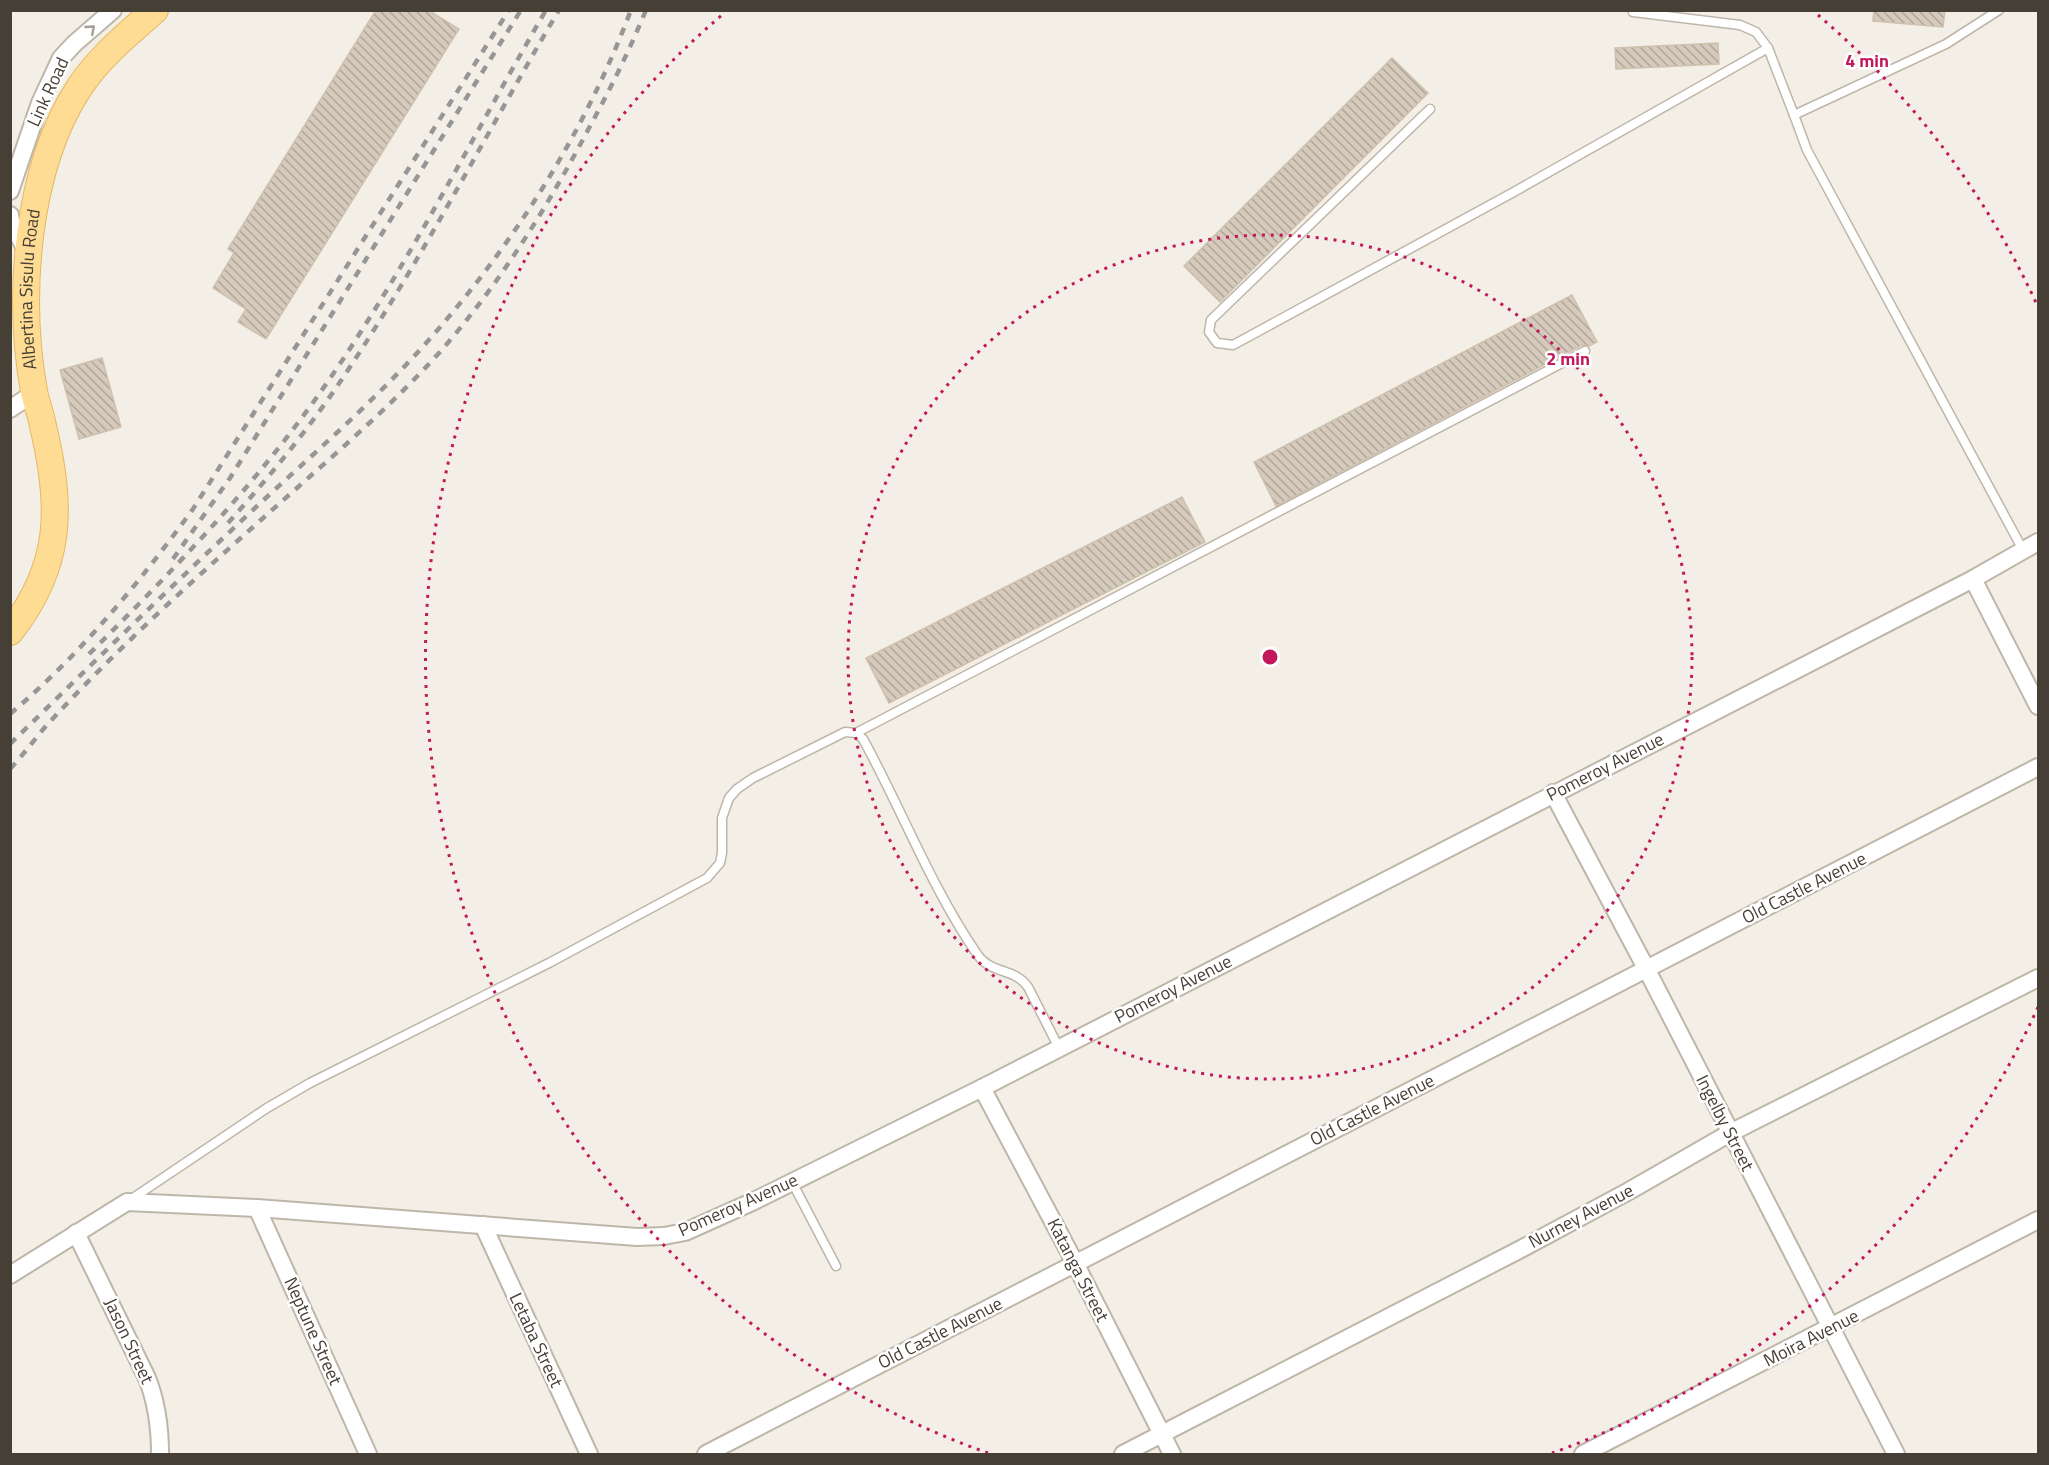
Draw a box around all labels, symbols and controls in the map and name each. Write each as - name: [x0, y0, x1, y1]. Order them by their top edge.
- one-way arrow: [84, 25, 95, 36]
- text: 4 min: [1845, 47, 1889, 74]
- street label: Link Road: [20, 53, 75, 131]
- street label: Albertina Sisulu Road: [12, 207, 47, 372]
- text: 2 min: [1546, 345, 1590, 372]
- centre of rings: [1260, 647, 1280, 667]
- street label: Pomeroy Avenue: [1541, 725, 1668, 808]
- street label: Old Castle Avenue: [1737, 845, 1871, 931]
- street label: Pomeroy Avenue: [1109, 947, 1236, 1030]
- street label: Old Castle Avenue: [1305, 1067, 1439, 1153]
- street label: Ingelby Street: [1690, 1070, 1762, 1176]
- street label: Pomeroy Avenue: [674, 1166, 802, 1243]
- street label: Nurney Avenue: [1523, 1177, 1638, 1255]
- street label: Katanga Street: [1041, 1213, 1116, 1327]
- street label: Neptune Street: [278, 1272, 350, 1390]
- street label: Letaba Street: [503, 1288, 570, 1392]
- street label: Old Castle Avenue: [873, 1290, 1007, 1376]
- street label: Jason Street: [98, 1293, 161, 1389]
- street label: Moira Avenue: [1758, 1302, 1863, 1373]

